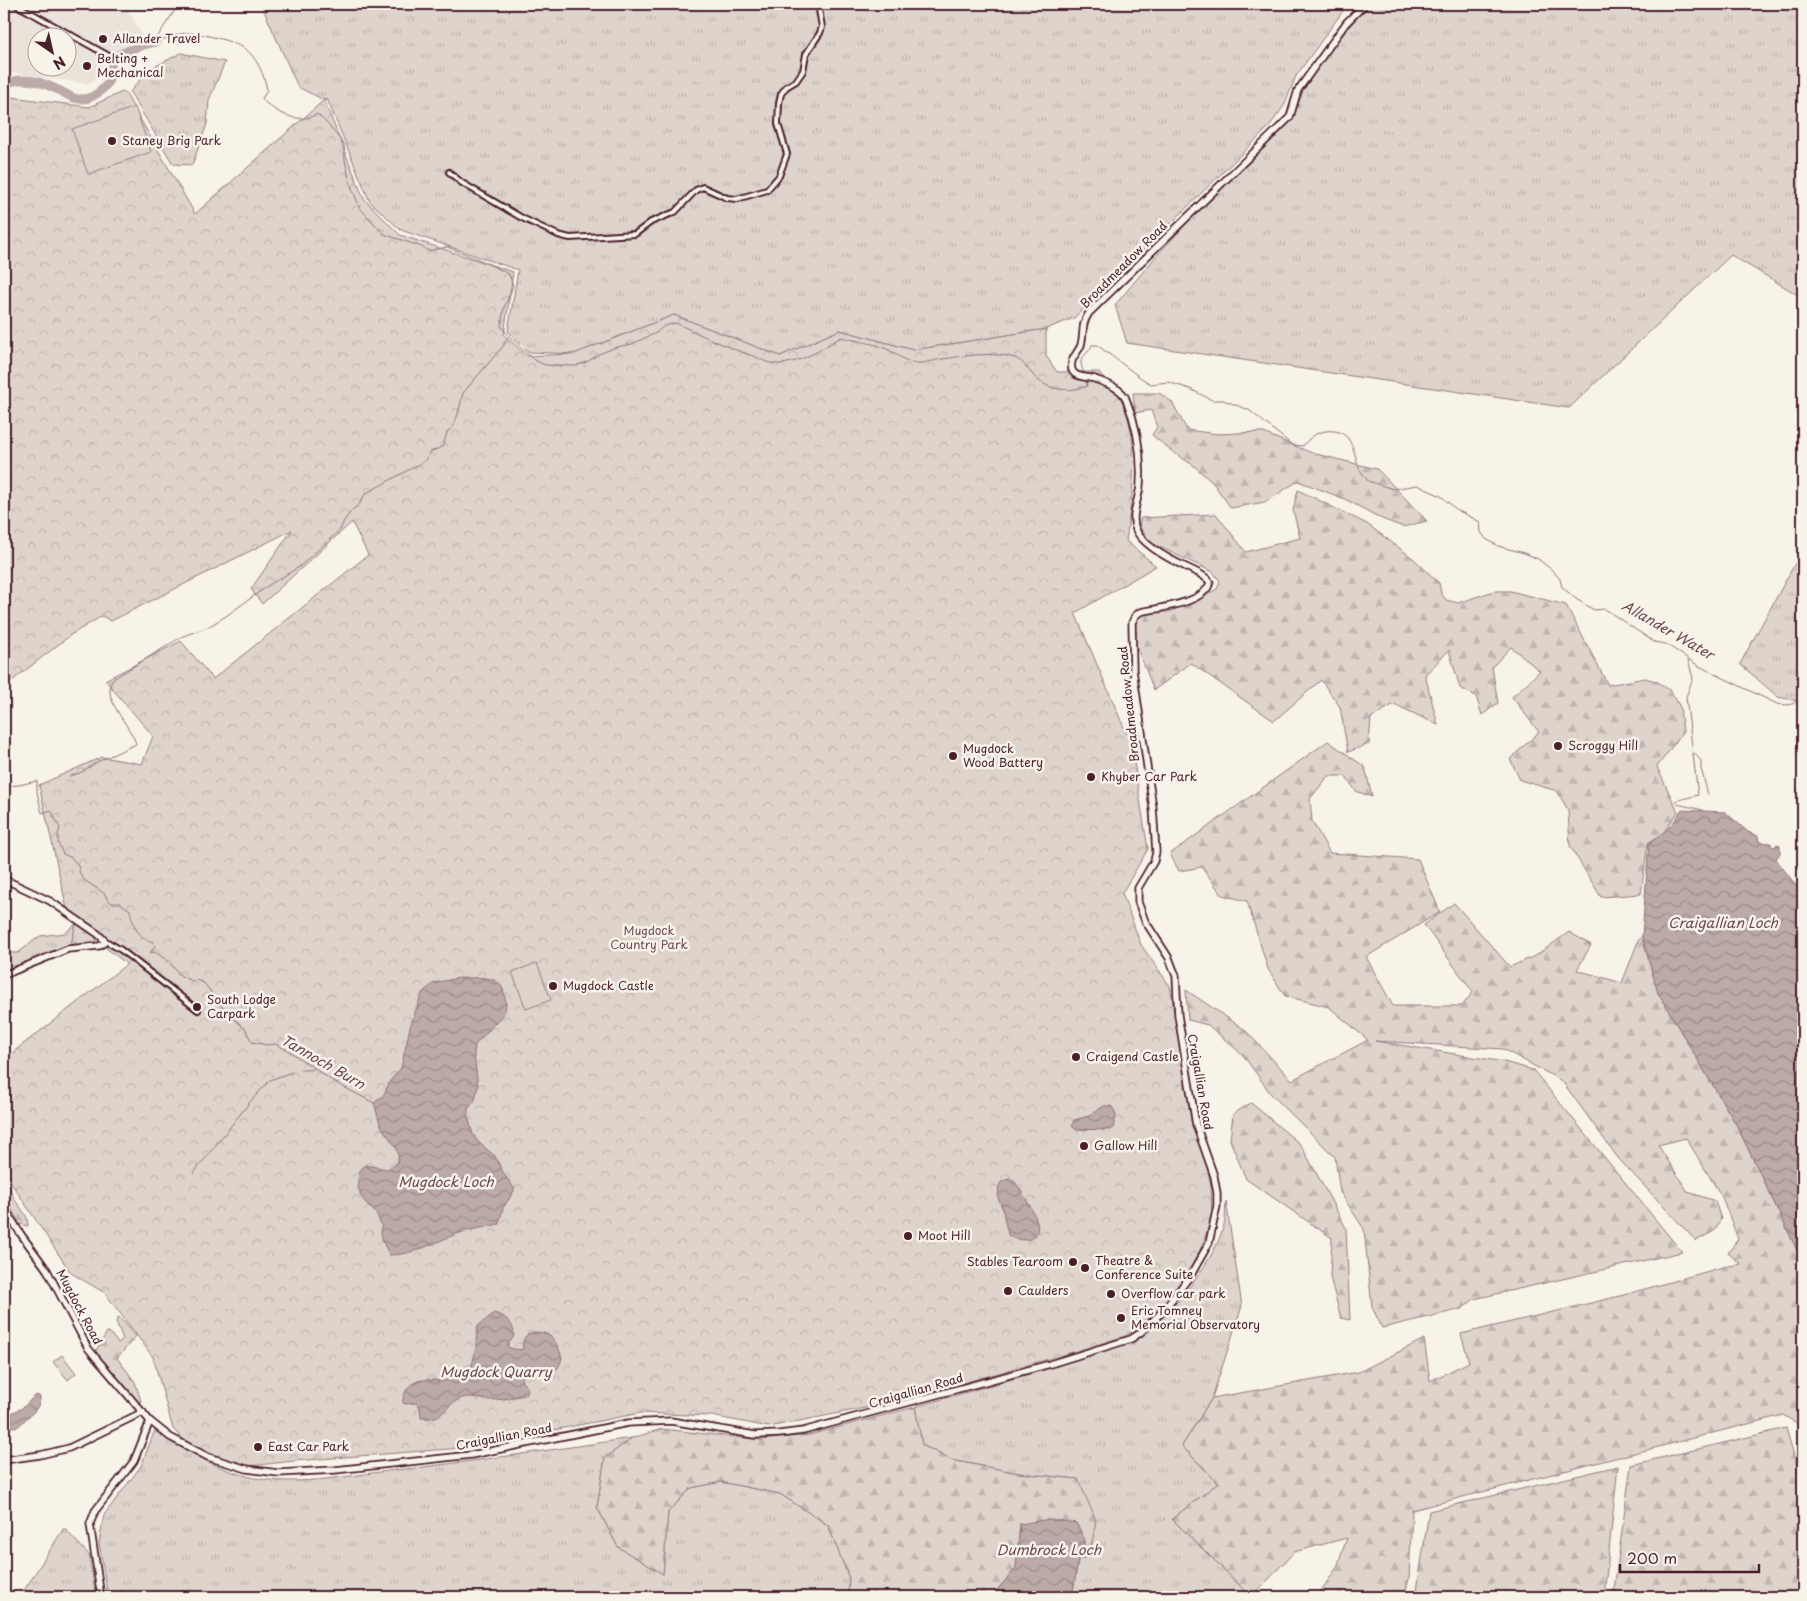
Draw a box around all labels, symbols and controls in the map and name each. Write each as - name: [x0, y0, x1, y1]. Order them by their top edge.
- north arrow: [28, 28, 78, 78]
- place label: Allander Travel: [113, 29, 200, 47]
- marker: Allander Travel: [97, 33, 109, 45]
- place label: Belting + Mechanical: [97, 49, 164, 81]
- text: N: [49, 51, 70, 75]
- marker: Belting + Mechanical: [81, 60, 93, 72]
- place label: Staney Brig Park: [122, 131, 221, 149]
- marker: Staney Brig Park: [106, 135, 118, 147]
- street label: Broadmeadow Road: [1076, 217, 1171, 312]
- water label: Allander Water: [1618, 595, 1720, 666]
- street label: Broadmeadow Road: [1113, 645, 1143, 763]
- place label: Scroggy Hill: [1568, 736, 1638, 754]
- place label: Mugdock Wood Battery: [963, 739, 1043, 771]
- marker: Scroggy Hill: [1552, 740, 1564, 752]
- marker: Mugdock Wood Battery: [947, 750, 959, 762]
- place label: Khyber Car Park: [1101, 767, 1197, 785]
- marker: Khyber Car Park: [1085, 771, 1097, 783]
- water label: Craigallian Loch: [1668, 912, 1779, 933]
- park label: Mugdock Country Park: [610, 921, 688, 953]
- place label: Mugdock Castle: [563, 976, 654, 994]
- marker: Mugdock Castle: [547, 980, 559, 992]
- place label: South Lodge Carpark: [207, 990, 276, 1022]
- marker: South Lodge Carpark: [191, 1001, 203, 1013]
- water label: Tannoch Burn: [277, 1029, 370, 1095]
- street label: Craigallian Road: [1184, 1032, 1218, 1131]
- place label: Craigend Castle: [1086, 1047, 1179, 1065]
- marker: Craigend Castle: [1070, 1051, 1082, 1063]
- place label: Gallow Hill: [1094, 1136, 1157, 1154]
- marker: Gallow Hill: [1078, 1140, 1090, 1152]
- water label: Mugdock Loch: [398, 1171, 494, 1192]
- place label: Moot Hill: [918, 1226, 971, 1244]
- marker: Moot Hill: [902, 1230, 914, 1242]
- place label: Theatre & Conference Suite: [1095, 1251, 1193, 1283]
- place label: Stables Tearoom: [967, 1252, 1063, 1270]
- marker: Stables Tearoom: [1067, 1256, 1079, 1268]
- marker: Theatre & Conference Suite: [1079, 1262, 1091, 1274]
- street label: Mugdock Road: [52, 1266, 107, 1347]
- place label: Caulders: [1018, 1281, 1069, 1299]
- place label: Overflow car park: [1121, 1284, 1226, 1302]
- marker: Caulders: [1002, 1285, 1014, 1297]
- marker: Overflow car park: [1105, 1288, 1117, 1300]
- place label: Eric Tomney Memorial Observatory: [1131, 1301, 1260, 1333]
- marker: Eric Tomney Memorial Observatory: [1115, 1312, 1127, 1324]
- water label: Mugdock Quarry: [440, 1361, 553, 1382]
- street label: Craigallian Road: [866, 1368, 965, 1412]
- street label: Craigallian Road: [454, 1418, 553, 1454]
- place label: East Car Park: [268, 1437, 349, 1455]
- marker: East Car Park: [252, 1441, 264, 1453]
- water label: Dumbrock Loch: [997, 1539, 1102, 1560]
- scale bar: [1620, 1541, 1758, 1573]
- text: 200 m: [1627, 1546, 1677, 1569]

